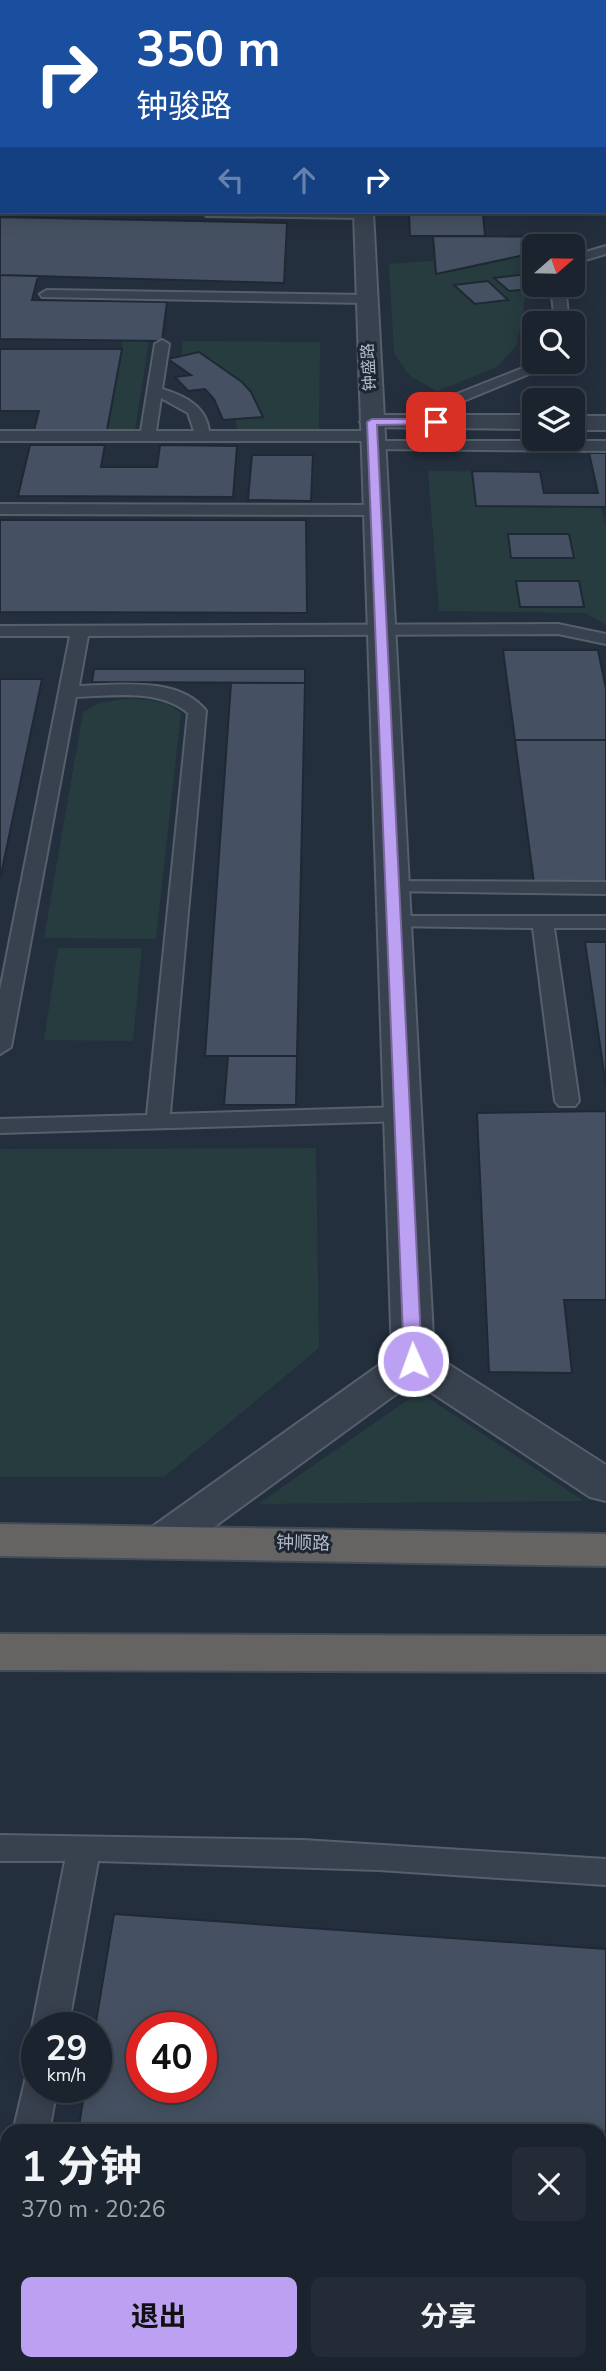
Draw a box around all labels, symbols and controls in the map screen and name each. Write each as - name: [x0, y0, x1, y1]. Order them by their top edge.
- text: 350 m: [136, 16, 280, 83]
- icon: right: [21, 28, 112, 119]
- text: 钟骏路: [136, 85, 232, 128]
- icon: left: [212, 161, 250, 199]
- icon: ahead: [285, 161, 323, 199]
- icon: right: [358, 161, 396, 199]
- north arrow: [522, 234, 584, 298]
- map controls: [522, 234, 585, 451]
- button: search: [522, 311, 585, 374]
- street label: 钟盛路: [357, 342, 381, 392]
- button: layers: [522, 388, 585, 451]
- pin: [406, 392, 466, 452]
- icon: arrive: [417, 403, 455, 441]
- position arrow: [376, 1324, 450, 1398]
- street label: 钟顺路: [276, 1531, 330, 1555]
- speed limit sign: 40: [126, 2012, 217, 2103]
- text: 29: [45, 2025, 88, 2072]
- text: km/h: [47, 2063, 86, 2087]
- text: 1 分钟: [21, 2139, 142, 2196]
- button: close: [512, 2147, 586, 2221]
- text: 370 m · 20:26: [21, 2194, 166, 2225]
- button: 退出: [21, 2277, 297, 2357]
- button: 分享: [311, 2277, 586, 2357]

